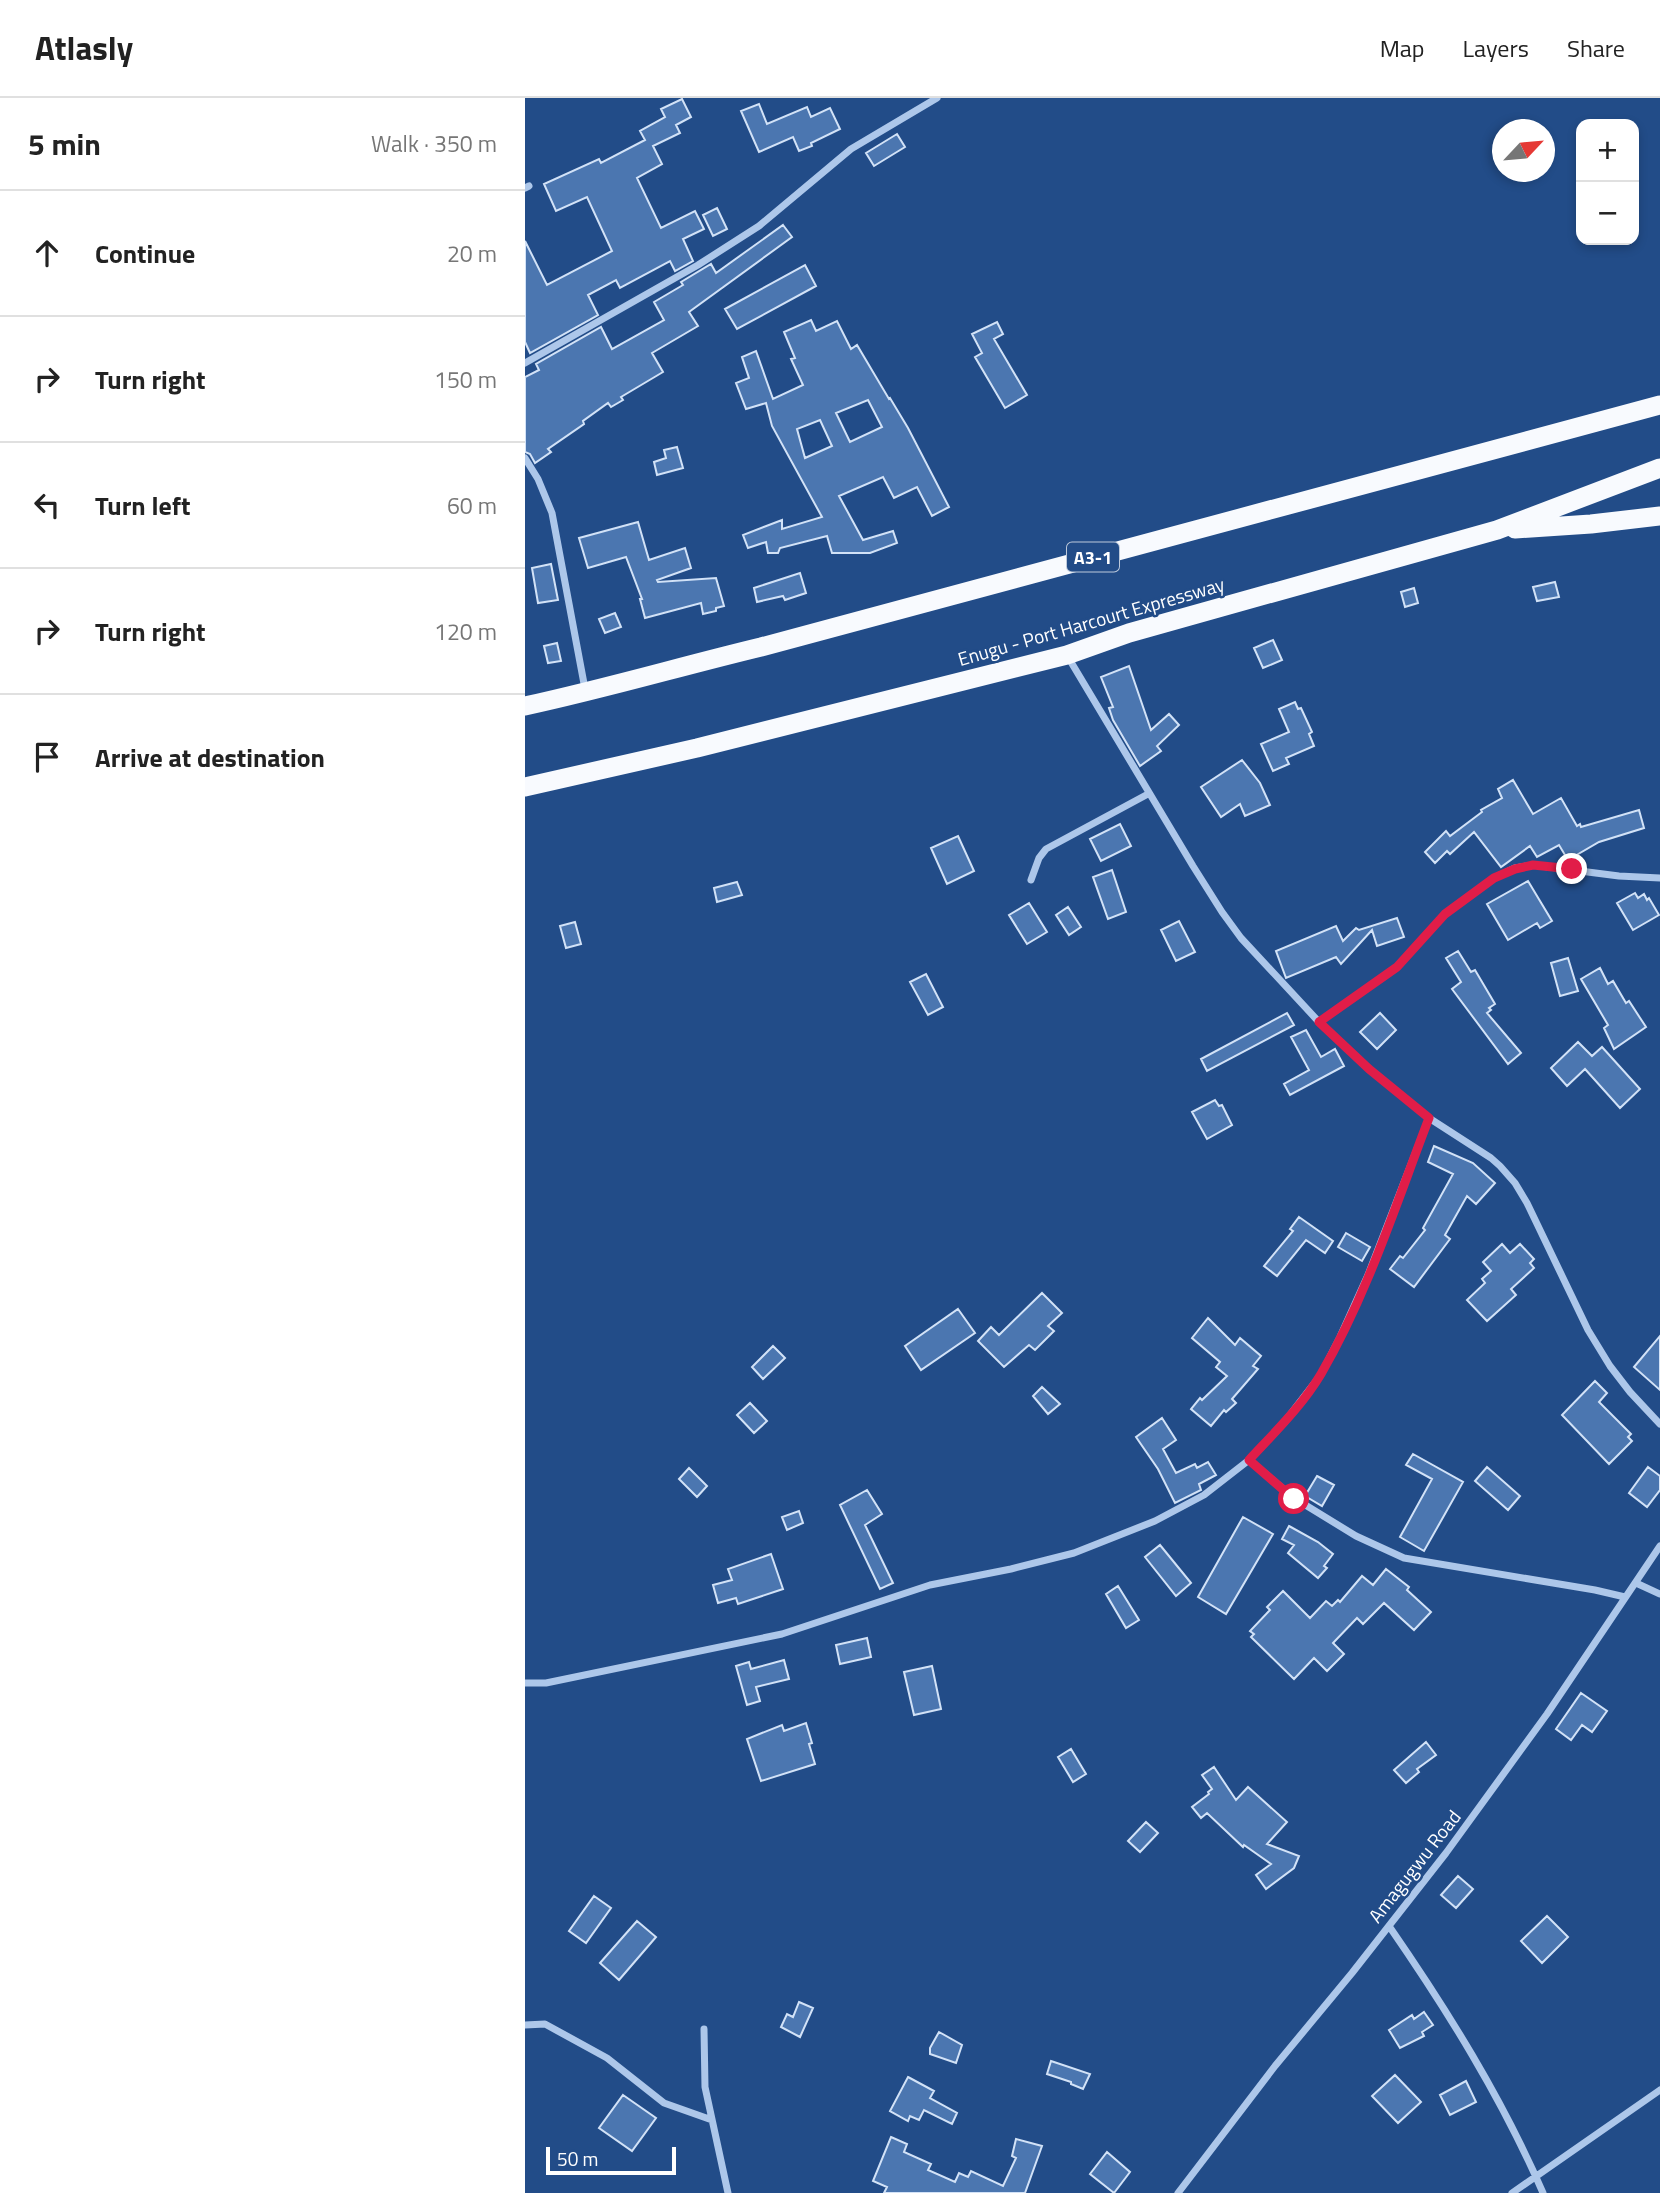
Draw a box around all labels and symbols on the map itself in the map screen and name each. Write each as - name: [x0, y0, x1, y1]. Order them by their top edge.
- north arrow: [1492, 119, 1555, 182]
- road number: A3-1: [1067, 542, 1119, 572]
- street label: Enugu - Port Harcourt Expressway: [954, 569, 1228, 673]
- route end: [1556, 853, 1587, 884]
- route start: [1278, 1483, 1309, 1514]
- street label: Amagugwu Road: [1361, 1803, 1467, 1929]
- scale bar: [546, 2144, 675, 2176]

